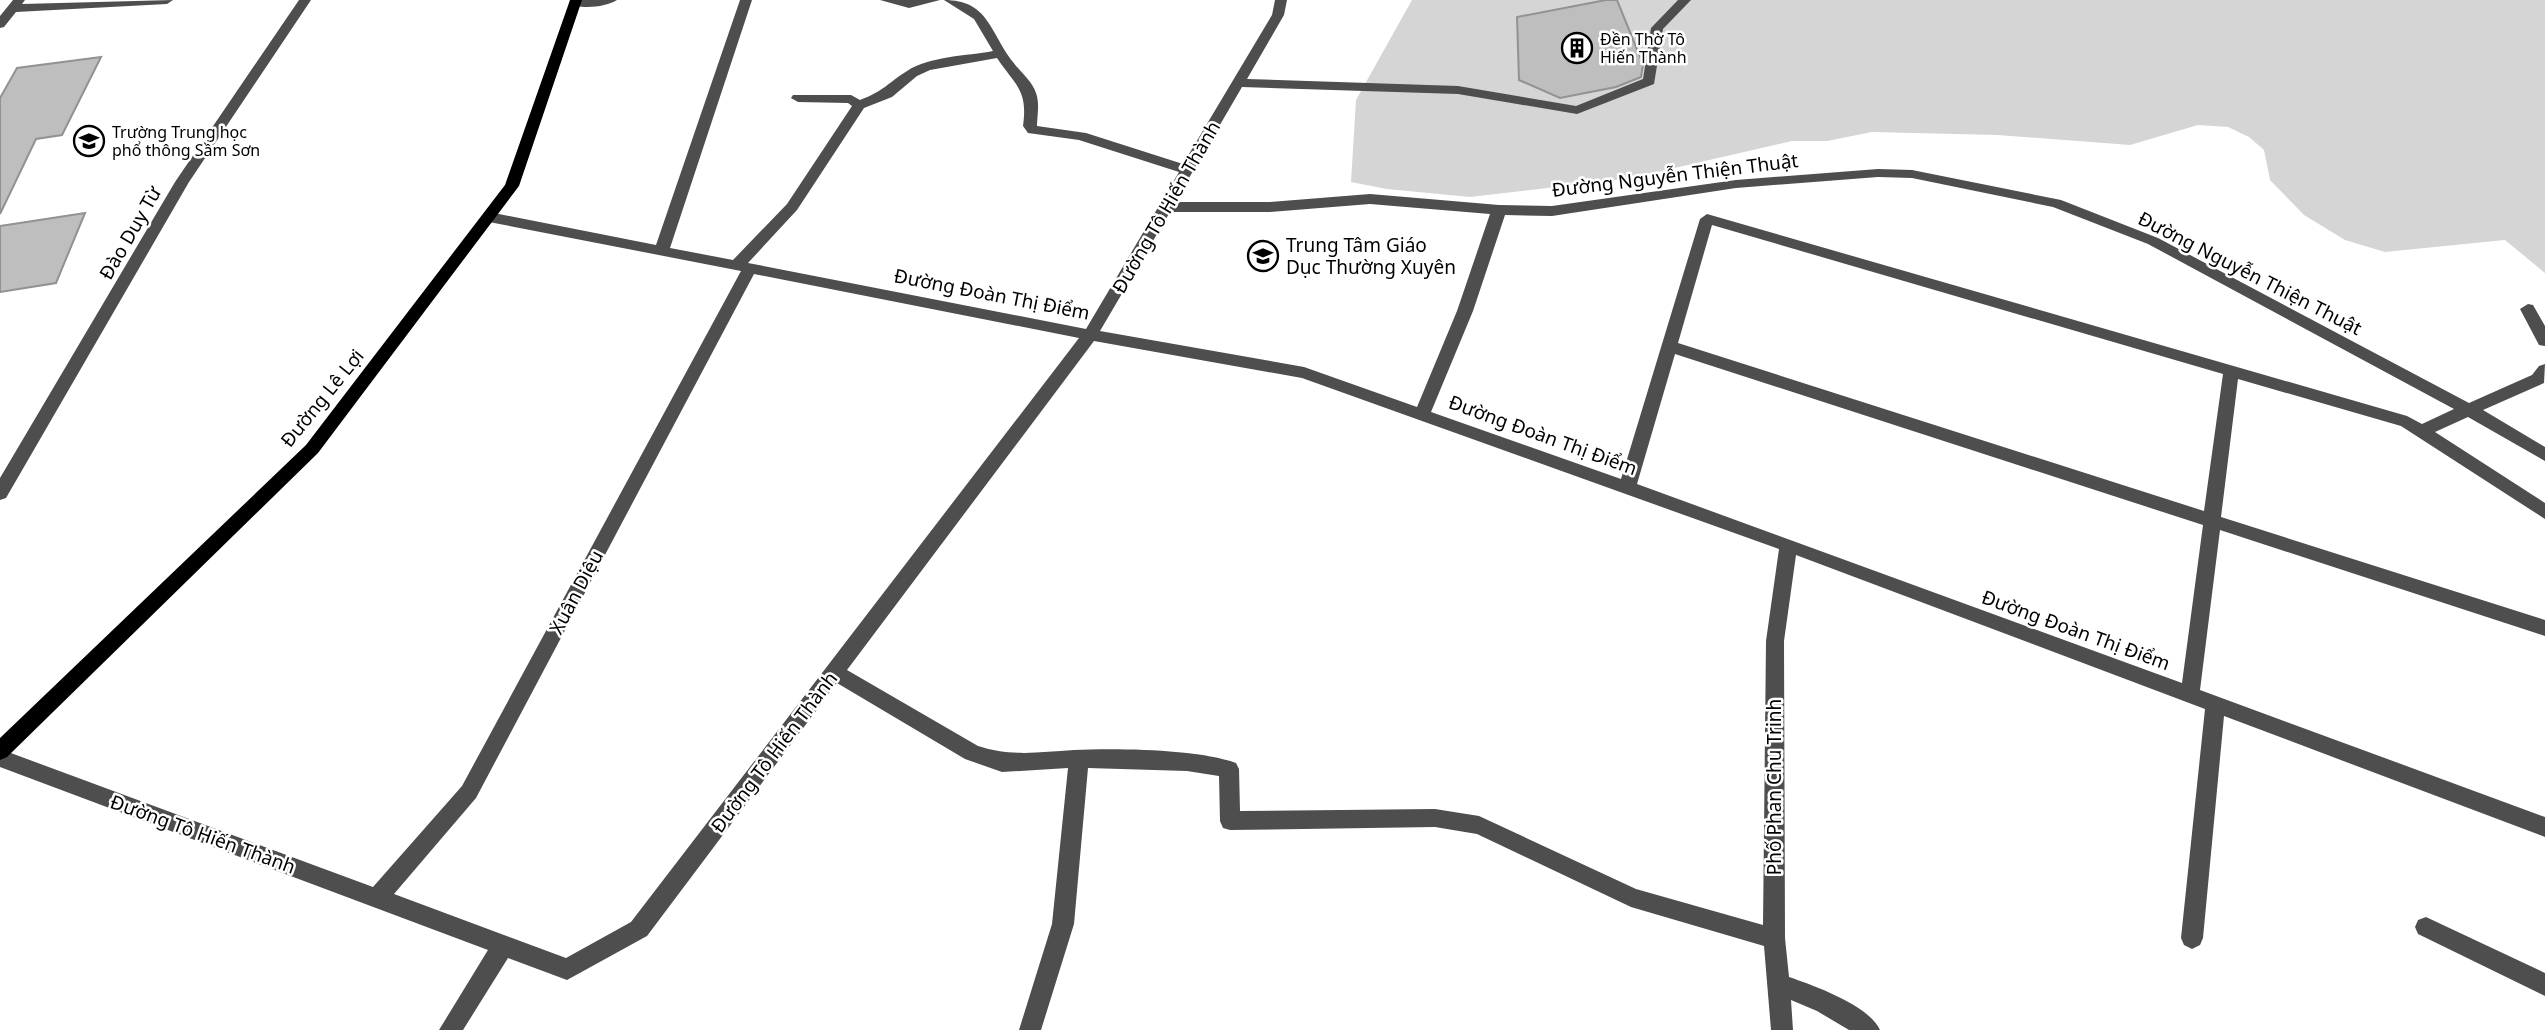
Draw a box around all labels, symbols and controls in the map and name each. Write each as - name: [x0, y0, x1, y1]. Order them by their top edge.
- place label: Đền Thờ Tô Hiến Thành: [1600, 28, 1687, 68]
- building icon: Đền Thờ Tô Hiến Thành: [1560, 31, 1594, 65]
- street label: Đường Tô Hiến Thành: [1106, 116, 1226, 298]
- place label: Trường Trung học phổ thông Sầm Sơn: [112, 121, 260, 161]
- school or university icon: Trường Trung học phổ thông Sầm Sơn: [72, 124, 106, 158]
- street label: Đường Nguyễn Thiện Thuật: [1550, 147, 1800, 203]
- street label: Đào Duy Từ: [93, 181, 168, 284]
- street label: Đường Nguyễn Thiện Thuật: [2134, 205, 2366, 341]
- place label: Trung Tâm Giáo Dục Thường Xuyên: [1286, 232, 1456, 280]
- school or university icon: Trung Tâm Giáo Dục Thường Xuyên: [1246, 239, 1280, 273]
- street label: Đường Đoàn Thị Điểm: [892, 262, 1092, 326]
- street label: Đường Lê Lợi: [274, 344, 370, 452]
- street label: Đường Đoàn Thị Điểm: [1445, 389, 1641, 481]
- street label: Xuân Diệu: [543, 546, 609, 638]
- street label: Đường Đoàn Thị Điểm: [1978, 584, 2174, 676]
- street label: Đường Tô Hiến Thành: [705, 666, 843, 838]
- street label: Phố Phan Chu Trinh: [1761, 699, 1787, 875]
- street label: Đường Tô Hiến Thành: [107, 788, 299, 880]

